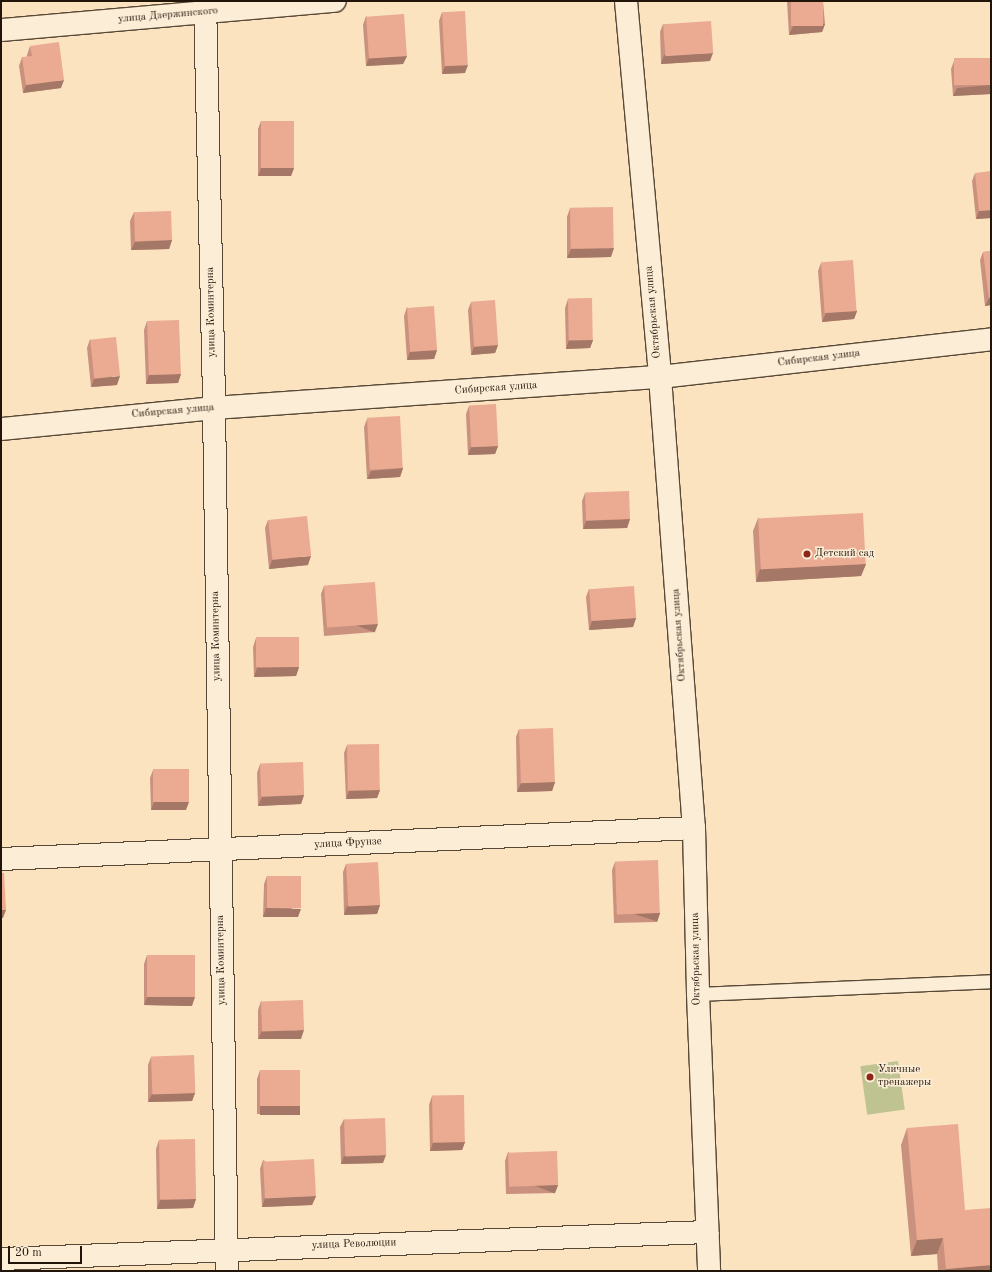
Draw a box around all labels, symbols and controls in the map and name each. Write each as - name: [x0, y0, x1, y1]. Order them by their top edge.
- street label: улица Дзержинского: [118, 5, 218, 27]
- street label: Октябрьская улица: [643, 265, 665, 359]
- street label: улица Коминтерна: [205, 267, 219, 357]
- street label: Сибирская улица: [777, 347, 861, 371]
- street label: Сибирская улица: [454, 380, 538, 398]
- street label: Сибирская улица: [131, 402, 215, 422]
- place label: Детский сад: [815, 547, 874, 561]
- marker: Детский сад: [802, 549, 812, 559]
- street label: Октябрьская улица: [670, 588, 690, 682]
- street label: улица Коминтерна: [210, 591, 224, 681]
- street label: улица Фрунзе: [314, 836, 382, 852]
- street label: Октябрьская улица: [690, 912, 704, 1006]
- street label: улица Коминтерна: [215, 915, 229, 1005]
- place label: Уличные тренажеры: [878, 1064, 931, 1090]
- marker: Уличные тренажеры: [865, 1072, 875, 1082]
- street label: улица Революции: [312, 1237, 396, 1253]
- scale bar: [10, 1238, 84, 1264]
- text: 20 m: [15, 1247, 42, 1259]

